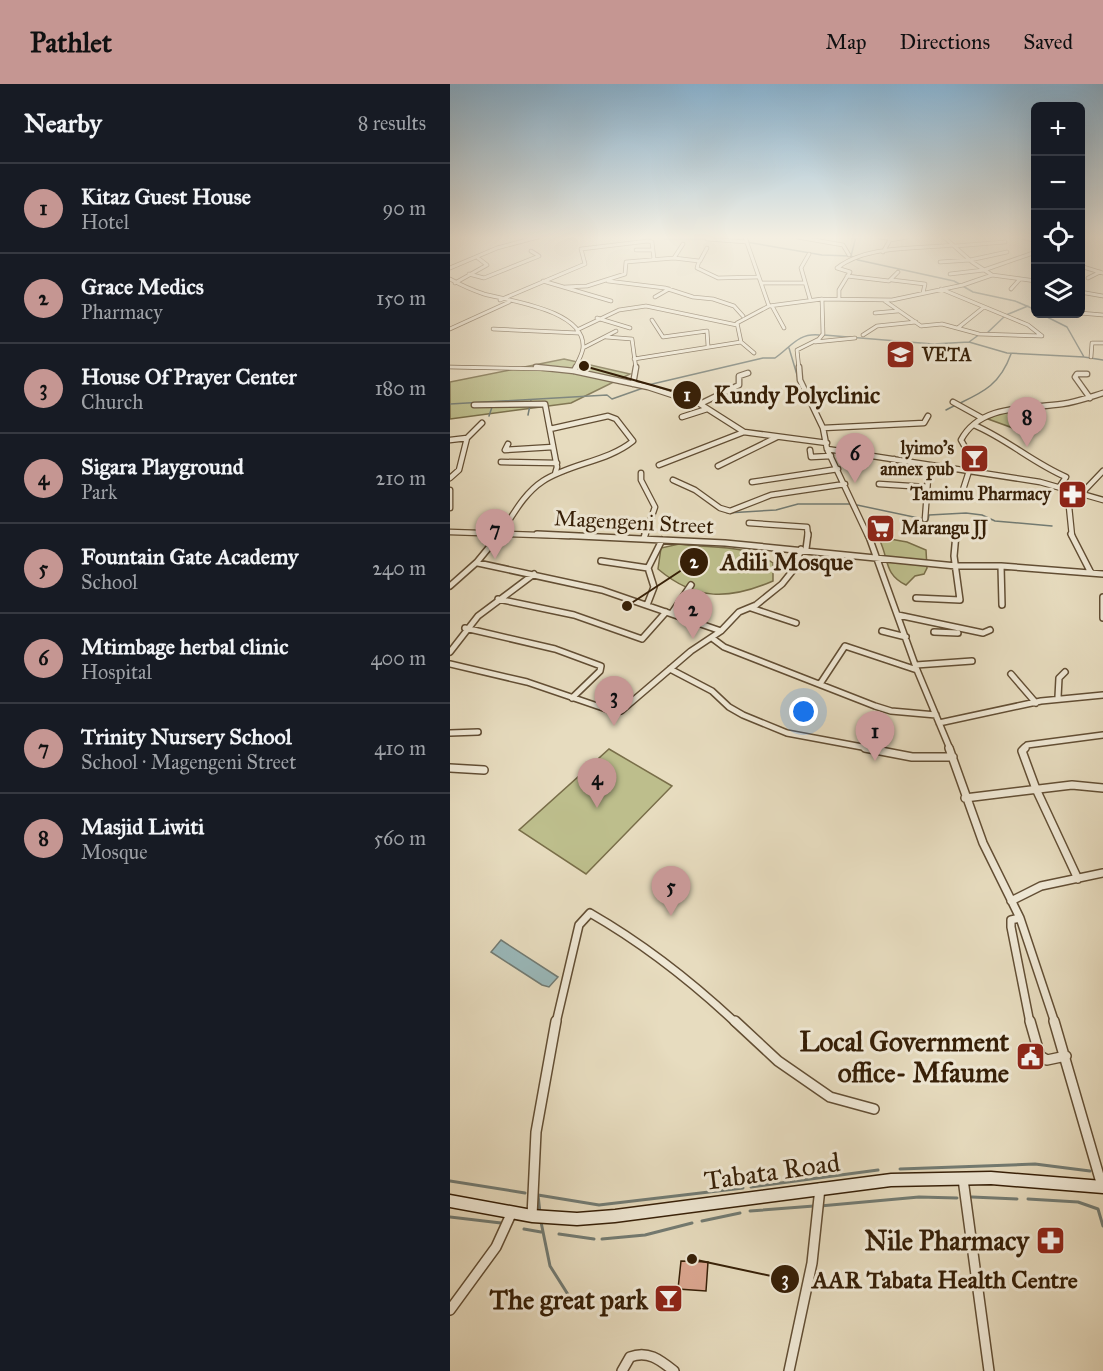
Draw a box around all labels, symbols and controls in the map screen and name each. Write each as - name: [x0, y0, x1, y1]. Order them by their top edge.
- text: Pathlet: [30, 25, 112, 60]
- text: Map: [826, 29, 867, 55]
- text: Directions: [900, 29, 990, 55]
- text: Saved: [1023, 29, 1073, 55]
- map controls: [1031, 102, 1085, 318]
- button: +: [1031, 102, 1085, 156]
- text: Nearby: [24, 107, 102, 139]
- text: 8 results: [358, 111, 426, 135]
- button: −: [1031, 156, 1085, 210]
- text: Kitaz Guest House: [81, 183, 251, 210]
- text: 1: [40, 196, 47, 220]
- text: 90 m: [383, 196, 426, 220]
- text: Hotel: [81, 210, 129, 234]
- button: locate: [1031, 210, 1085, 264]
- button: layers: [1031, 264, 1085, 318]
- text: Grace Medics: [81, 273, 204, 300]
- text: 2: [39, 286, 48, 310]
- text: 150 m: [376, 286, 426, 310]
- text: Pharmacy: [81, 300, 163, 324]
- school or university icon: VETA: [885, 339, 917, 371]
- place label: VETA: [921, 344, 972, 366]
- text: House Of Prayer Center: [81, 363, 297, 390]
- callout: Kundy Polyclinic: [672, 374, 892, 416]
- text: 3: [40, 376, 48, 400]
- text: 180 m: [375, 376, 426, 400]
- text: Kundy Polyclinic: [714, 380, 880, 410]
- text: 1: [683, 384, 691, 406]
- text: Church: [81, 390, 143, 414]
- pin: 8: [1008, 398, 1046, 447]
- pin: 6: [836, 434, 874, 483]
- place label: lyimo's annex pub: [880, 437, 954, 481]
- bar icon: lyimo's annex pub: [959, 442, 991, 474]
- text: Sigara Playground: [81, 453, 244, 480]
- text: 4: [38, 466, 49, 490]
- text: 210 m: [376, 466, 426, 490]
- pharmacy icon: Tamimu Pharmacy: [1056, 478, 1088, 510]
- text: Park: [81, 480, 117, 504]
- place label: Tamimu Pharmacy: [909, 483, 1053, 506]
- street label: Magengeni Street: [553, 504, 715, 540]
- pin: 7: [476, 510, 514, 559]
- supermarket icon: Marangu JJ: [864, 512, 896, 544]
- place label: Marangu JJ: [901, 517, 989, 540]
- callout: Adili Mosque: [679, 541, 865, 583]
- text: Fountain Gate Academy: [81, 543, 298, 570]
- text: Adili Mosque: [719, 547, 853, 577]
- text: 2: [690, 551, 700, 573]
- text: 5: [39, 556, 48, 580]
- text: 240 m: [372, 556, 426, 580]
- text: School: [81, 570, 138, 594]
- pin: 2: [674, 590, 712, 639]
- text: Mtimbage herbal clinic: [81, 633, 288, 660]
- text: 6: [38, 646, 49, 670]
- text: 400 m: [370, 646, 426, 670]
- text: Hospital: [81, 660, 152, 684]
- pin: 3: [594, 676, 634, 726]
- your location: [789, 697, 818, 726]
- pin: 1: [856, 712, 894, 761]
- text: Trinity Nursery School: [81, 723, 292, 750]
- text: 7: [38, 736, 49, 760]
- text: 410 m: [374, 736, 426, 760]
- text: School · Magengeni Street: [81, 750, 296, 774]
- pin: 4: [578, 758, 616, 808]
- text: Masjid Liwiti: [81, 813, 204, 840]
- text: 8: [38, 826, 49, 850]
- text: 560 m: [374, 826, 426, 850]
- text: Mosque: [81, 840, 147, 864]
- pin: 5: [652, 866, 690, 916]
- place label: Local Government office- Mfaume: [799, 1025, 1009, 1089]
- public building icon: Local Government office- Mfaume: [1014, 1041, 1046, 1073]
- street label: Tabata Road: [702, 1145, 843, 1197]
- place label: Nile Pharmacy: [864, 1224, 1030, 1258]
- pharmacy icon: Nile Pharmacy: [1034, 1224, 1066, 1256]
- callout: AAR Tabata Health Centre: [770, 1258, 1090, 1300]
- text: AAR Tabata Health Centre: [810, 1265, 1078, 1295]
- text: 3: [781, 1268, 789, 1291]
- place label: The great park: [489, 1283, 648, 1317]
- bar icon: The great park: [653, 1283, 685, 1315]

